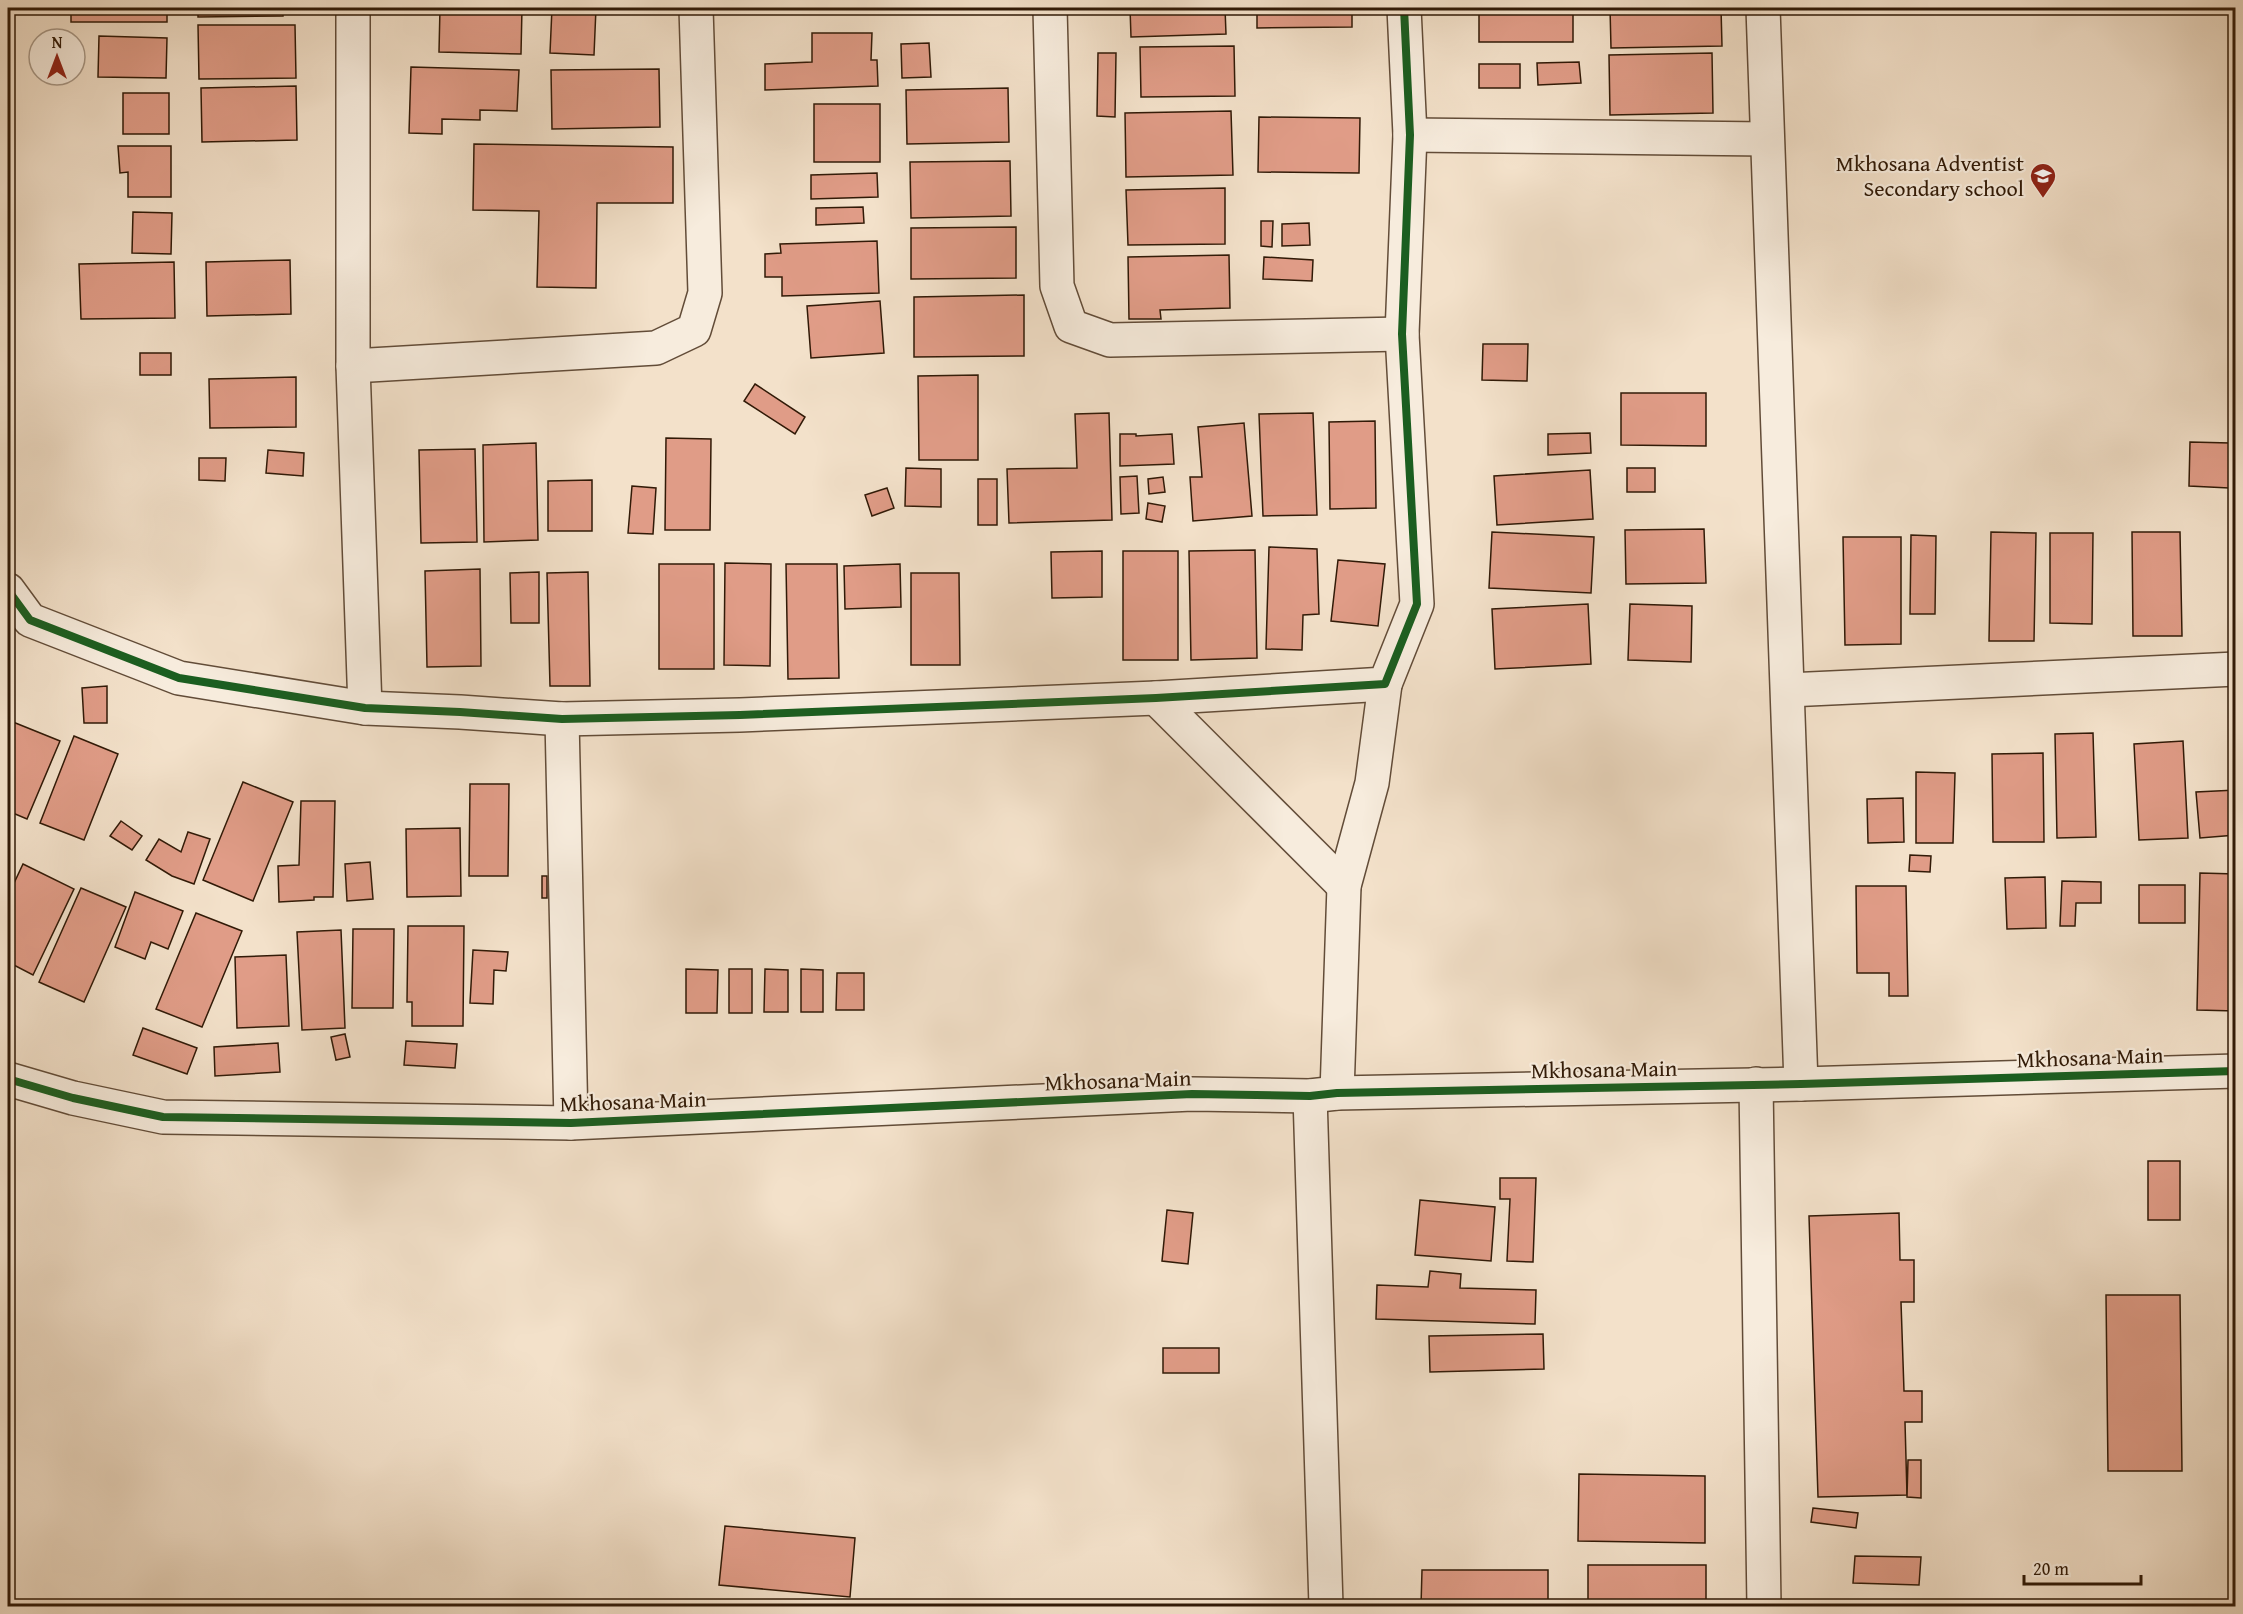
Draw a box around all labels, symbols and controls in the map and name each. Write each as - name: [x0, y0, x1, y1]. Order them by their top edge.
- north arrow: [27, 27, 87, 87]
- text: N: [52, 30, 63, 54]
- place label: Mkhosana Adventist Secondary school: [1836, 147, 2024, 204]
- school or university icon: Mkhosana Adventist Secondary school: [2028, 161, 2058, 199]
- street label: Mkhosana Main: [2016, 1038, 2164, 1076]
- street label: Mkhosana Main: [1530, 1052, 1678, 1086]
- street label: Mkhosana Main: [1044, 1061, 1192, 1099]
- street label: Mkhosana Main: [559, 1082, 707, 1120]
- scale bar: [2024, 1548, 2141, 1586]
- text: 20 m: [2033, 1555, 2069, 1582]

